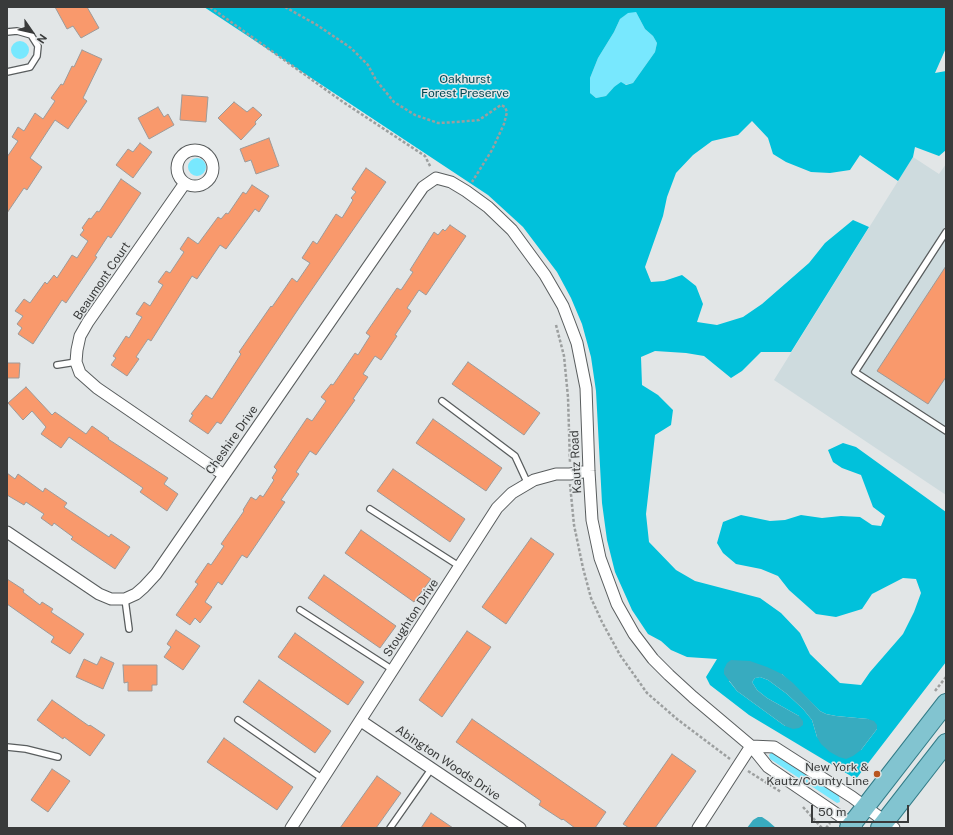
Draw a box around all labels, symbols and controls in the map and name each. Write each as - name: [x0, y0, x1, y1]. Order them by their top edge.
- north arrow: [12, 12, 52, 52]
- text: N: [35, 32, 49, 46]
- park label: Oakhurst Forest Preserve: [421, 72, 509, 100]
- street label: Beaumont Court: [71, 239, 133, 323]
- street label: Cheshire Drive: [203, 403, 261, 477]
- street label: Kautz Road: [567, 430, 585, 494]
- street label: Stoughton Drive: [380, 576, 442, 660]
- street label: Abington Woods Drive: [393, 722, 503, 804]
- place label: New York & Kautz/County Line: [766, 760, 869, 788]
- marker: New York & Kautz/County Line: [872, 769, 882, 779]
- scale bar: [813, 797, 911, 823]
- text: 50 m: [818, 805, 846, 819]

